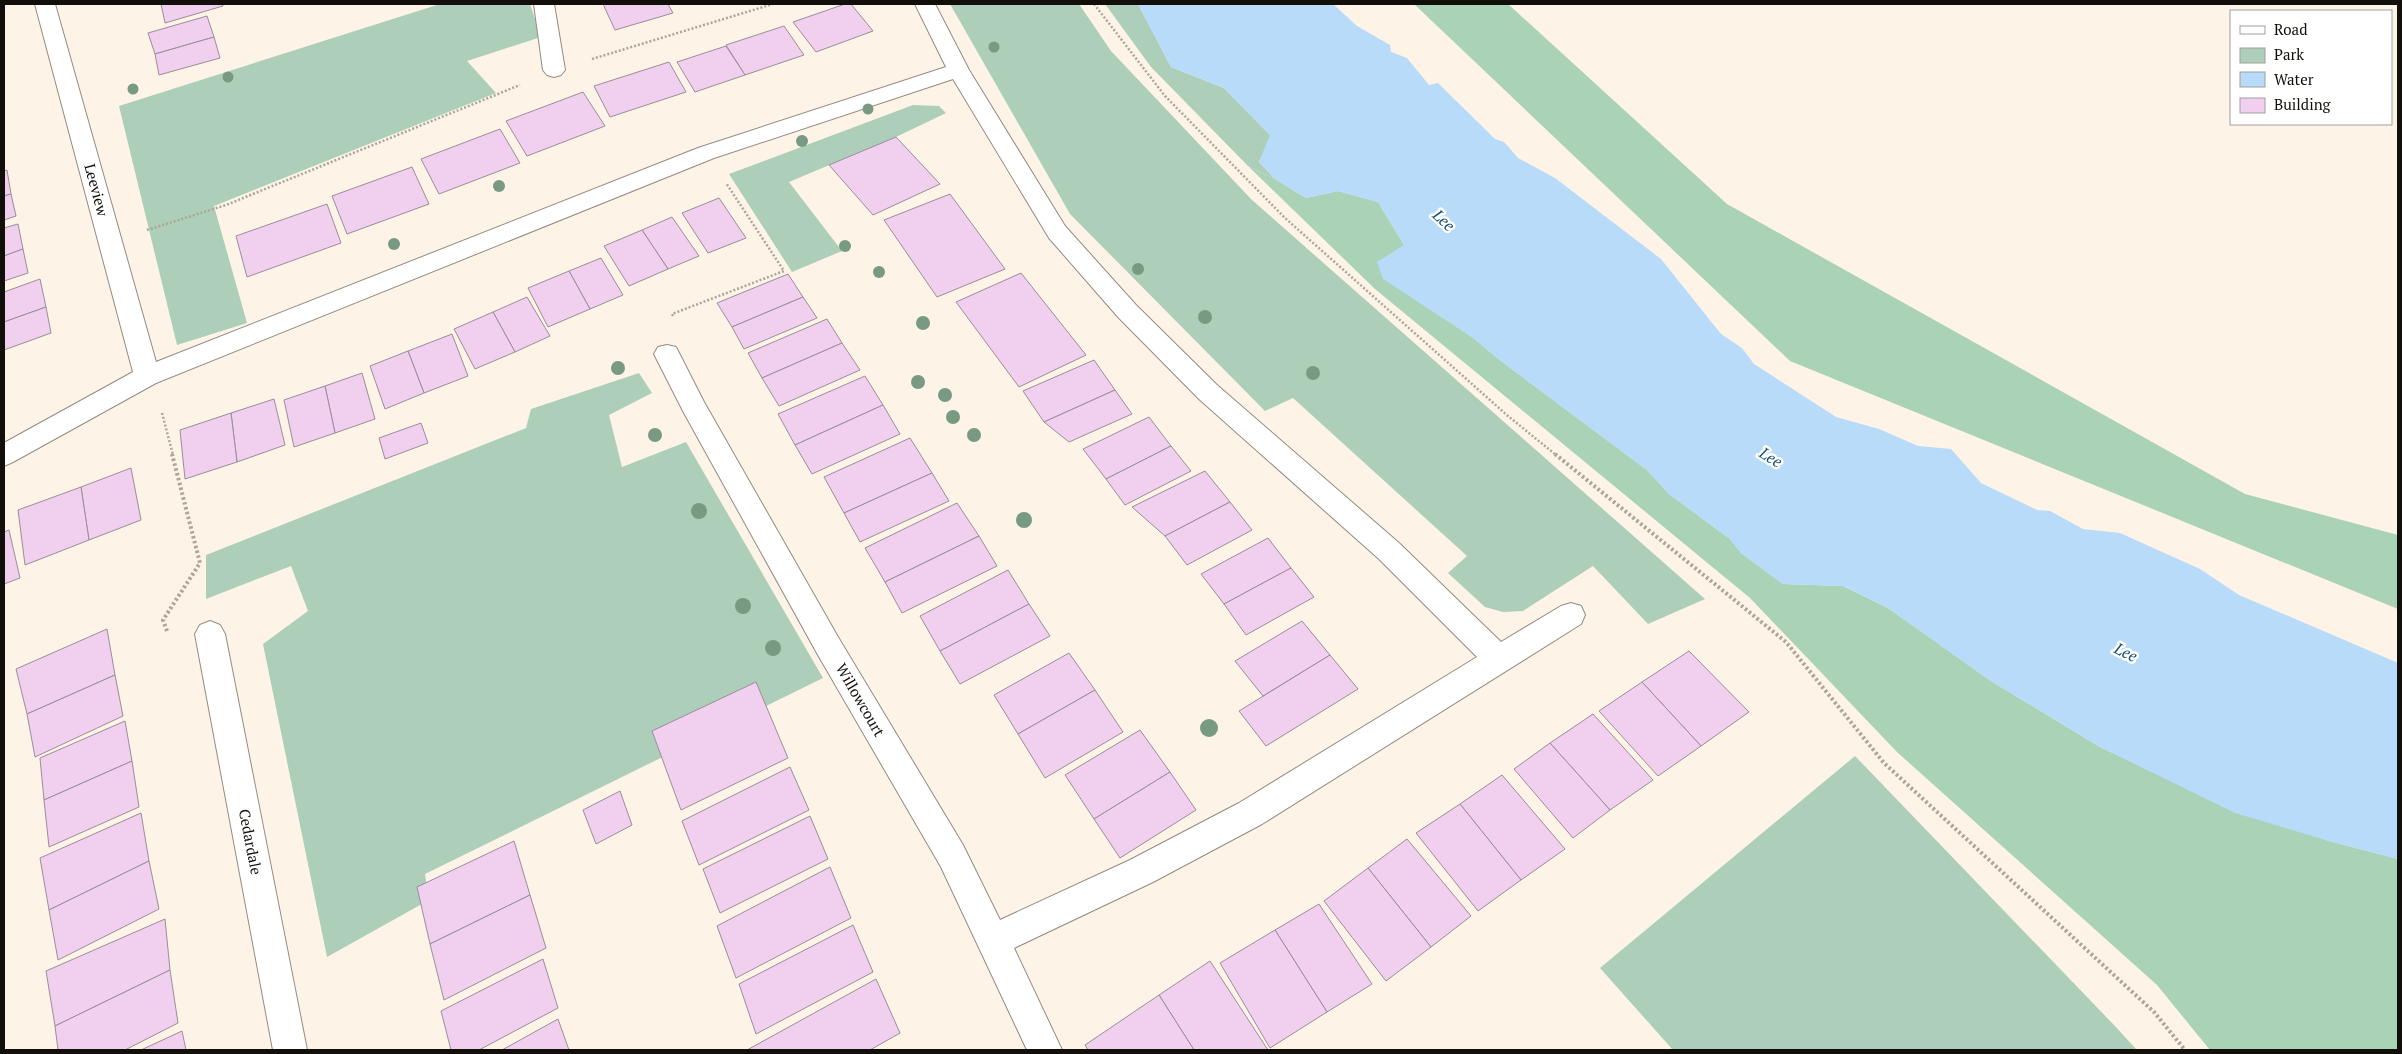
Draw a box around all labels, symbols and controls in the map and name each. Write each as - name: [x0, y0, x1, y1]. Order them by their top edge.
- legend: [2230, 10, 2392, 125]
- text: Road: [2274, 19, 2307, 39]
- text: Park: [2274, 44, 2304, 64]
- text: Water: [2274, 69, 2314, 89]
- text: Building: [2274, 94, 2332, 114]
- street label: Leeview: [80, 161, 114, 219]
- water label: Lee: [1427, 203, 1460, 236]
- water label: Lee: [1755, 441, 1787, 472]
- water label: Lee: [2110, 637, 2141, 667]
- street label: Willowcourt: [832, 659, 890, 740]
- street label: Cedardale: [235, 807, 267, 876]

